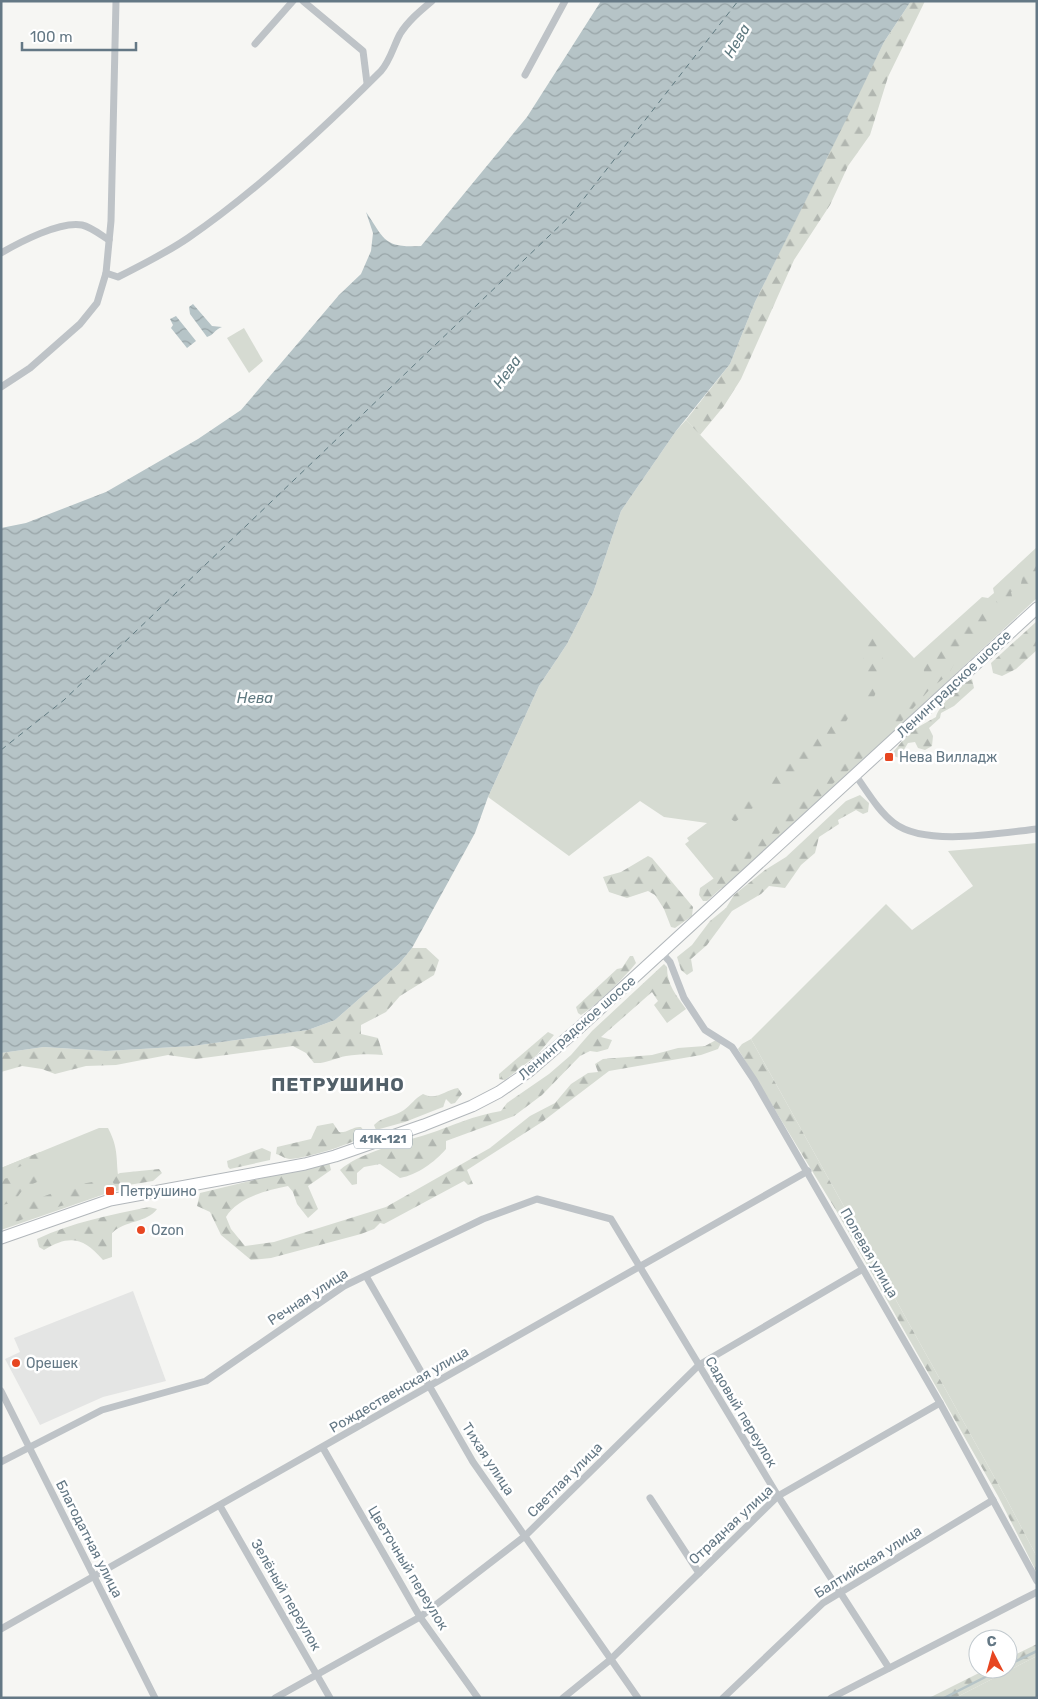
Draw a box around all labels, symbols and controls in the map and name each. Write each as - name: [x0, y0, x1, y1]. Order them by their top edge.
- scale bar: [22, 20, 136, 52]
- water label: Нева: [720, 21, 754, 61]
- text: 100 m: [30, 28, 72, 46]
- water label: Нева: [489, 352, 525, 392]
- street label: Ленинградское шоссе: [893, 626, 1015, 741]
- water label: Нева: [237, 689, 273, 707]
- place label: Нева Вилладж: [899, 749, 997, 766]
- marker: Нева Вилладж: [883, 751, 895, 763]
- street label: Ленинградское шоссе: [515, 972, 639, 1084]
- district label: ПЕТРУШИНО: [271, 1073, 405, 1096]
- road number: 41К-121: [354, 1130, 412, 1148]
- place label: Петрушино: [120, 1183, 197, 1200]
- marker: Петрушино: [104, 1185, 116, 1197]
- street label: Полевая улица: [836, 1205, 902, 1301]
- place label: Ozon: [151, 1222, 184, 1239]
- marker: Ozon: [135, 1224, 147, 1236]
- street label: Речная улица: [265, 1265, 351, 1329]
- street label: Рождественская улица: [326, 1343, 472, 1437]
- street label: Садовый переулок: [701, 1354, 781, 1471]
- place label: Орешек: [26, 1355, 79, 1372]
- marker: Орешек: [10, 1357, 22, 1369]
- street label: Тихая улица: [458, 1419, 518, 1499]
- street label: Светлая улица: [524, 1439, 606, 1521]
- street label: Благодатная улица: [52, 1477, 126, 1601]
- street label: Отрадная улица: [685, 1482, 777, 1568]
- street label: Цветочный переулок: [364, 1503, 452, 1634]
- street label: Балтийская улица: [811, 1522, 925, 1602]
- street label: Зелёный переулок: [247, 1536, 325, 1654]
- north arrow: [968, 1629, 1018, 1679]
- text: С: [986, 1633, 998, 1651]

